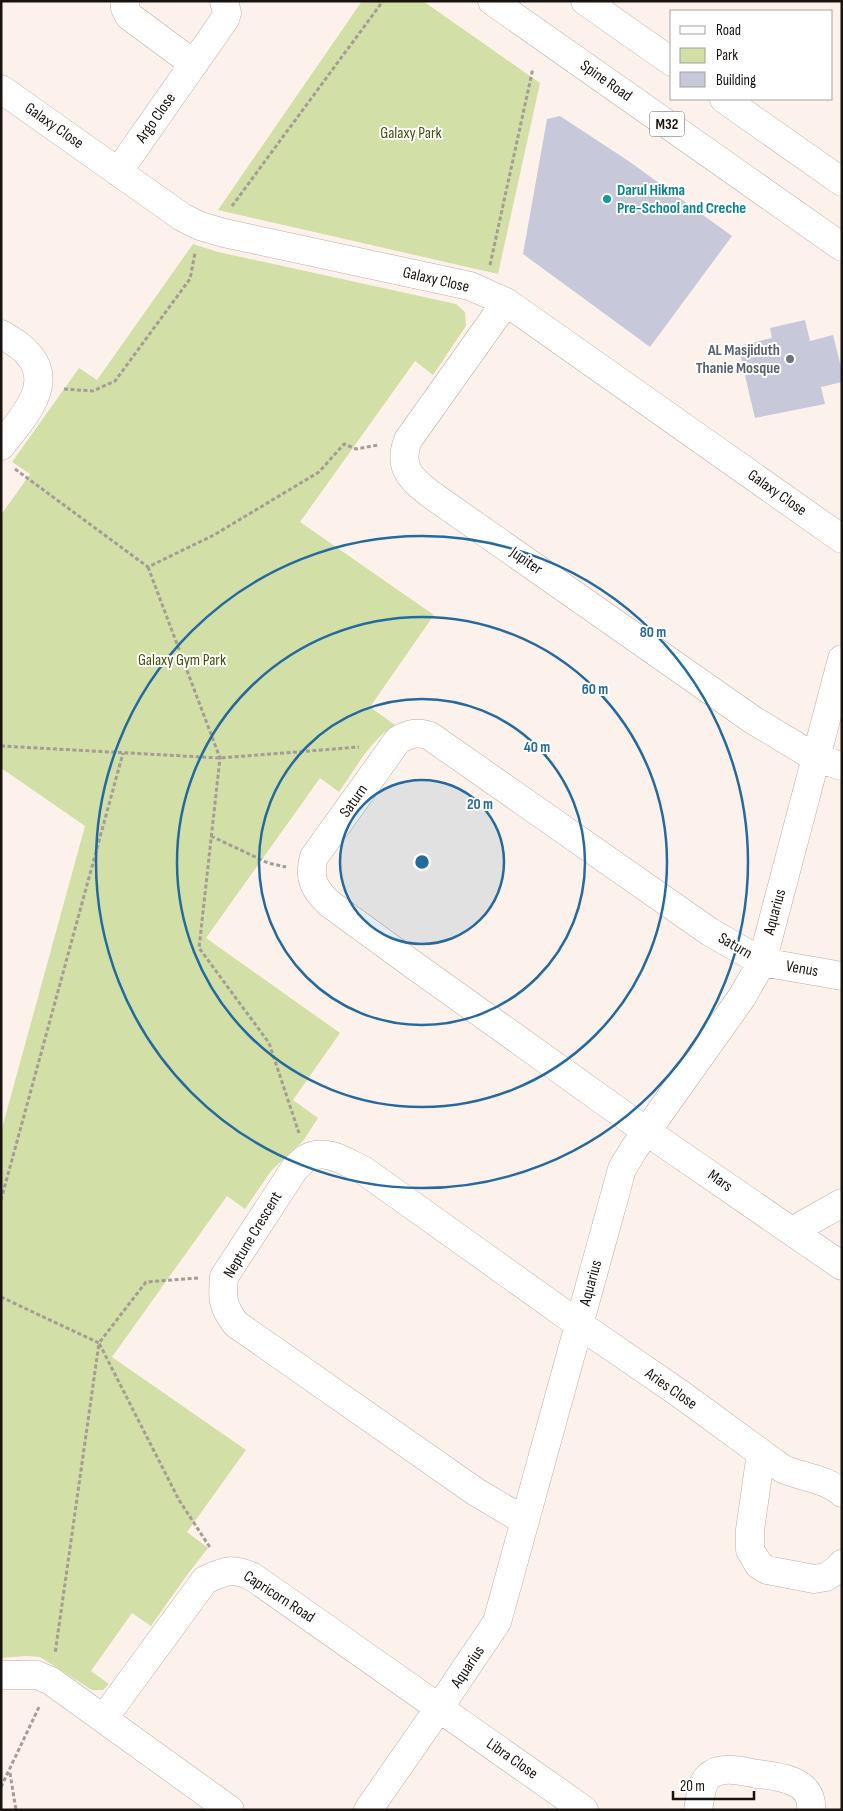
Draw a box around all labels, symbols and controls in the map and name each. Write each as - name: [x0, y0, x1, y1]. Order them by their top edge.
- legend: [670, 10, 833, 100]
- text: Road: [716, 21, 741, 40]
- text: Park: [716, 46, 738, 65]
- street label: Spine Road: [576, 56, 636, 106]
- text: Building: [716, 71, 756, 90]
- street label: Argo Close: [131, 89, 180, 147]
- street label: Galaxy Close: [21, 99, 87, 153]
- road number: M32: [650, 112, 684, 136]
- park label: Galaxy Park: [380, 124, 442, 143]
- place label: Darul Hikma Pre-School and Creche: [617, 181, 746, 218]
- marker: Darul Hikma Pre-School and Creche: [601, 193, 613, 205]
- street label: Galaxy Close: [401, 263, 471, 297]
- place label: AL Masjiduth Thanie Mosque: [696, 341, 780, 378]
- marker: AL Masjiduth Thanie Mosque: [784, 353, 796, 365]
- street label: Galaxy Close: [744, 466, 810, 520]
- street label: Jupiter: [505, 543, 546, 579]
- text: 80 m: [640, 623, 666, 642]
- park label: Galaxy Gym Park: [138, 651, 226, 670]
- text: 60 m: [582, 680, 608, 699]
- text: 40 m: [524, 738, 550, 757]
- street label: Saturn: [336, 781, 372, 821]
- text: 20 m: [467, 795, 493, 814]
- centre of rings: [413, 853, 431, 871]
- street label: Aquarius: [760, 887, 790, 938]
- street label: Saturn: [715, 929, 755, 963]
- street label: Venus: [784, 957, 820, 981]
- street label: Mars: [704, 1166, 736, 1196]
- street label: Neptune Crescent: [220, 1188, 286, 1282]
- street label: Aquarius: [576, 1258, 606, 1309]
- street label: Aries Close: [641, 1364, 701, 1414]
- street label: Capricorn Road: [240, 1567, 318, 1627]
- street label: Aquarius: [447, 1642, 489, 1692]
- street label: Libra Close: [483, 1735, 541, 1783]
- scale bar: [673, 1768, 754, 1800]
- text: 20 m: [680, 1777, 705, 1796]

